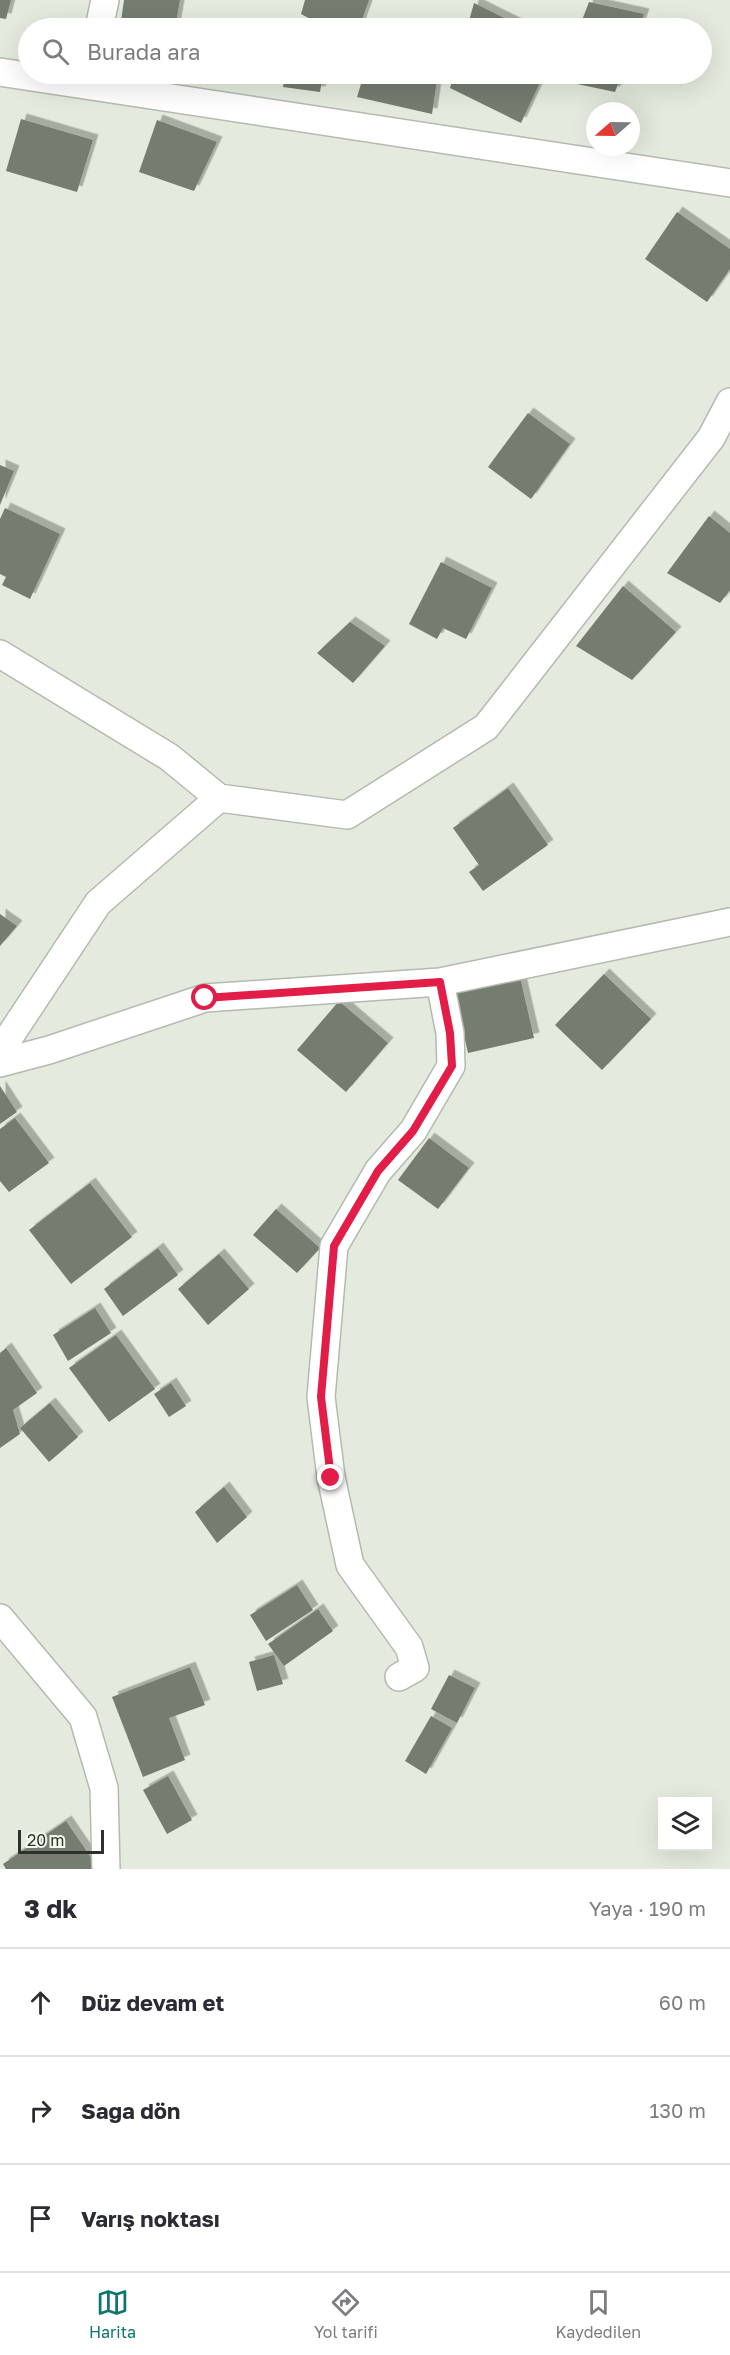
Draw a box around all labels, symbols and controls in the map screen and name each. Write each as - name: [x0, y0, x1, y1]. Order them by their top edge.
- search box: [18, 18, 712, 84]
- icon: search: [39, 35, 72, 68]
- text: Burada ara: [87, 38, 201, 65]
- north arrow: [586, 102, 640, 156]
- route start: [191, 984, 217, 1010]
- route end: [317, 1464, 343, 1490]
- map controls: [658, 1797, 712, 1851]
- button: layers: [658, 1797, 712, 1851]
- scale bar: [18, 1827, 104, 1854]
- text: 20 m: [27, 1830, 64, 1850]
- text: 3 dk: [24, 1893, 77, 1924]
- text: Yaya · 190 m: [589, 1896, 706, 1920]
- icon: ahead: [24, 1986, 57, 2019]
- text: Düz devam et: [81, 1989, 224, 2016]
- text: 60 m: [659, 1990, 706, 2014]
- icon: right: [24, 2094, 57, 2127]
- text: Sağa dön: [81, 2097, 180, 2124]
- text: 130 m: [650, 2098, 706, 2122]
- icon: arrive: [24, 2202, 57, 2235]
- text: Varış noktası: [81, 2205, 220, 2232]
- tab: Harita: [89, 2286, 136, 2342]
- tab: Yol tarifi: [314, 2286, 378, 2342]
- tab: Kaydedilen: [555, 2286, 641, 2342]

